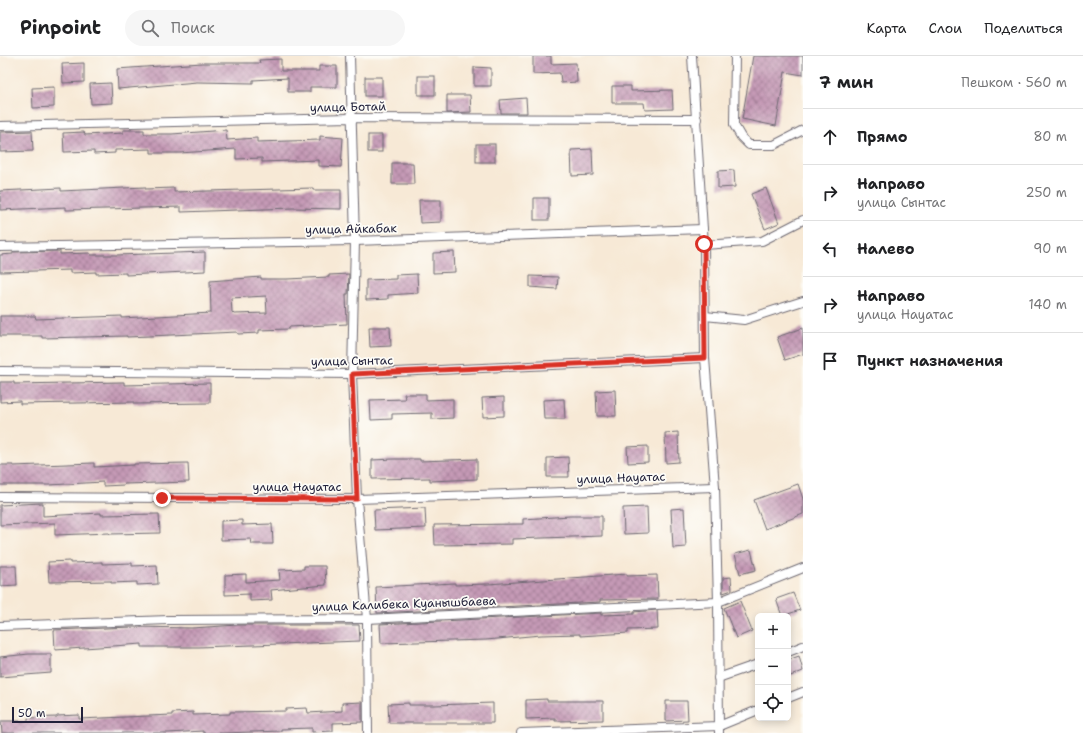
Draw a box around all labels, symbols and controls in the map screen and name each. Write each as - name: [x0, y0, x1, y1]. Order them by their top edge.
- search box: [125, 10, 405, 46]
- text: Pinpoint: [20, 15, 101, 40]
- icon: search: [139, 17, 161, 39]
- text: Поиск: [171, 18, 215, 38]
- text: Карта: [866, 19, 907, 37]
- text: Слои: [929, 19, 962, 37]
- text: Поделиться: [984, 19, 1063, 37]
- text: 7 мин: [819, 71, 874, 93]
- text: Пешком · 560 m: [961, 74, 1067, 91]
- street label: улица Ботай: [310, 98, 386, 116]
- icon: ahead: [819, 126, 841, 148]
- text: Прямо: [857, 127, 907, 147]
- text: 80 m: [1033, 128, 1067, 145]
- text: Направо: [857, 174, 925, 194]
- icon: right: [819, 182, 841, 204]
- text: 250 m: [1026, 184, 1067, 201]
- text: улица Сынтас: [857, 194, 946, 211]
- street label: улица Айкабак: [305, 220, 397, 238]
- route start: [695, 235, 713, 253]
- icon: left: [819, 238, 841, 260]
- text: Налево: [857, 239, 915, 259]
- text: 90 m: [1033, 240, 1067, 257]
- text: Направо: [857, 286, 925, 306]
- icon: right: [819, 294, 841, 316]
- text: 140 m: [1028, 296, 1067, 313]
- text: улица Науатас: [857, 306, 953, 323]
- icon: arrive: [819, 350, 841, 372]
- text: Пункт назначения: [857, 351, 1003, 371]
- street label: улица Сынтас: [311, 352, 393, 370]
- street label: улица Науатас: [576, 468, 666, 488]
- street label: улица Науатас: [252, 479, 342, 495]
- route end: [153, 489, 171, 507]
- street label: улица Калибека Куанышбаева: [312, 593, 497, 615]
- map controls: [755, 613, 791, 721]
- button: +: [755, 613, 791, 649]
- button: −: [755, 649, 791, 685]
- button: locate: [755, 685, 791, 721]
- scale bar: [12, 705, 83, 724]
- text: 50 m: [18, 706, 46, 721]

